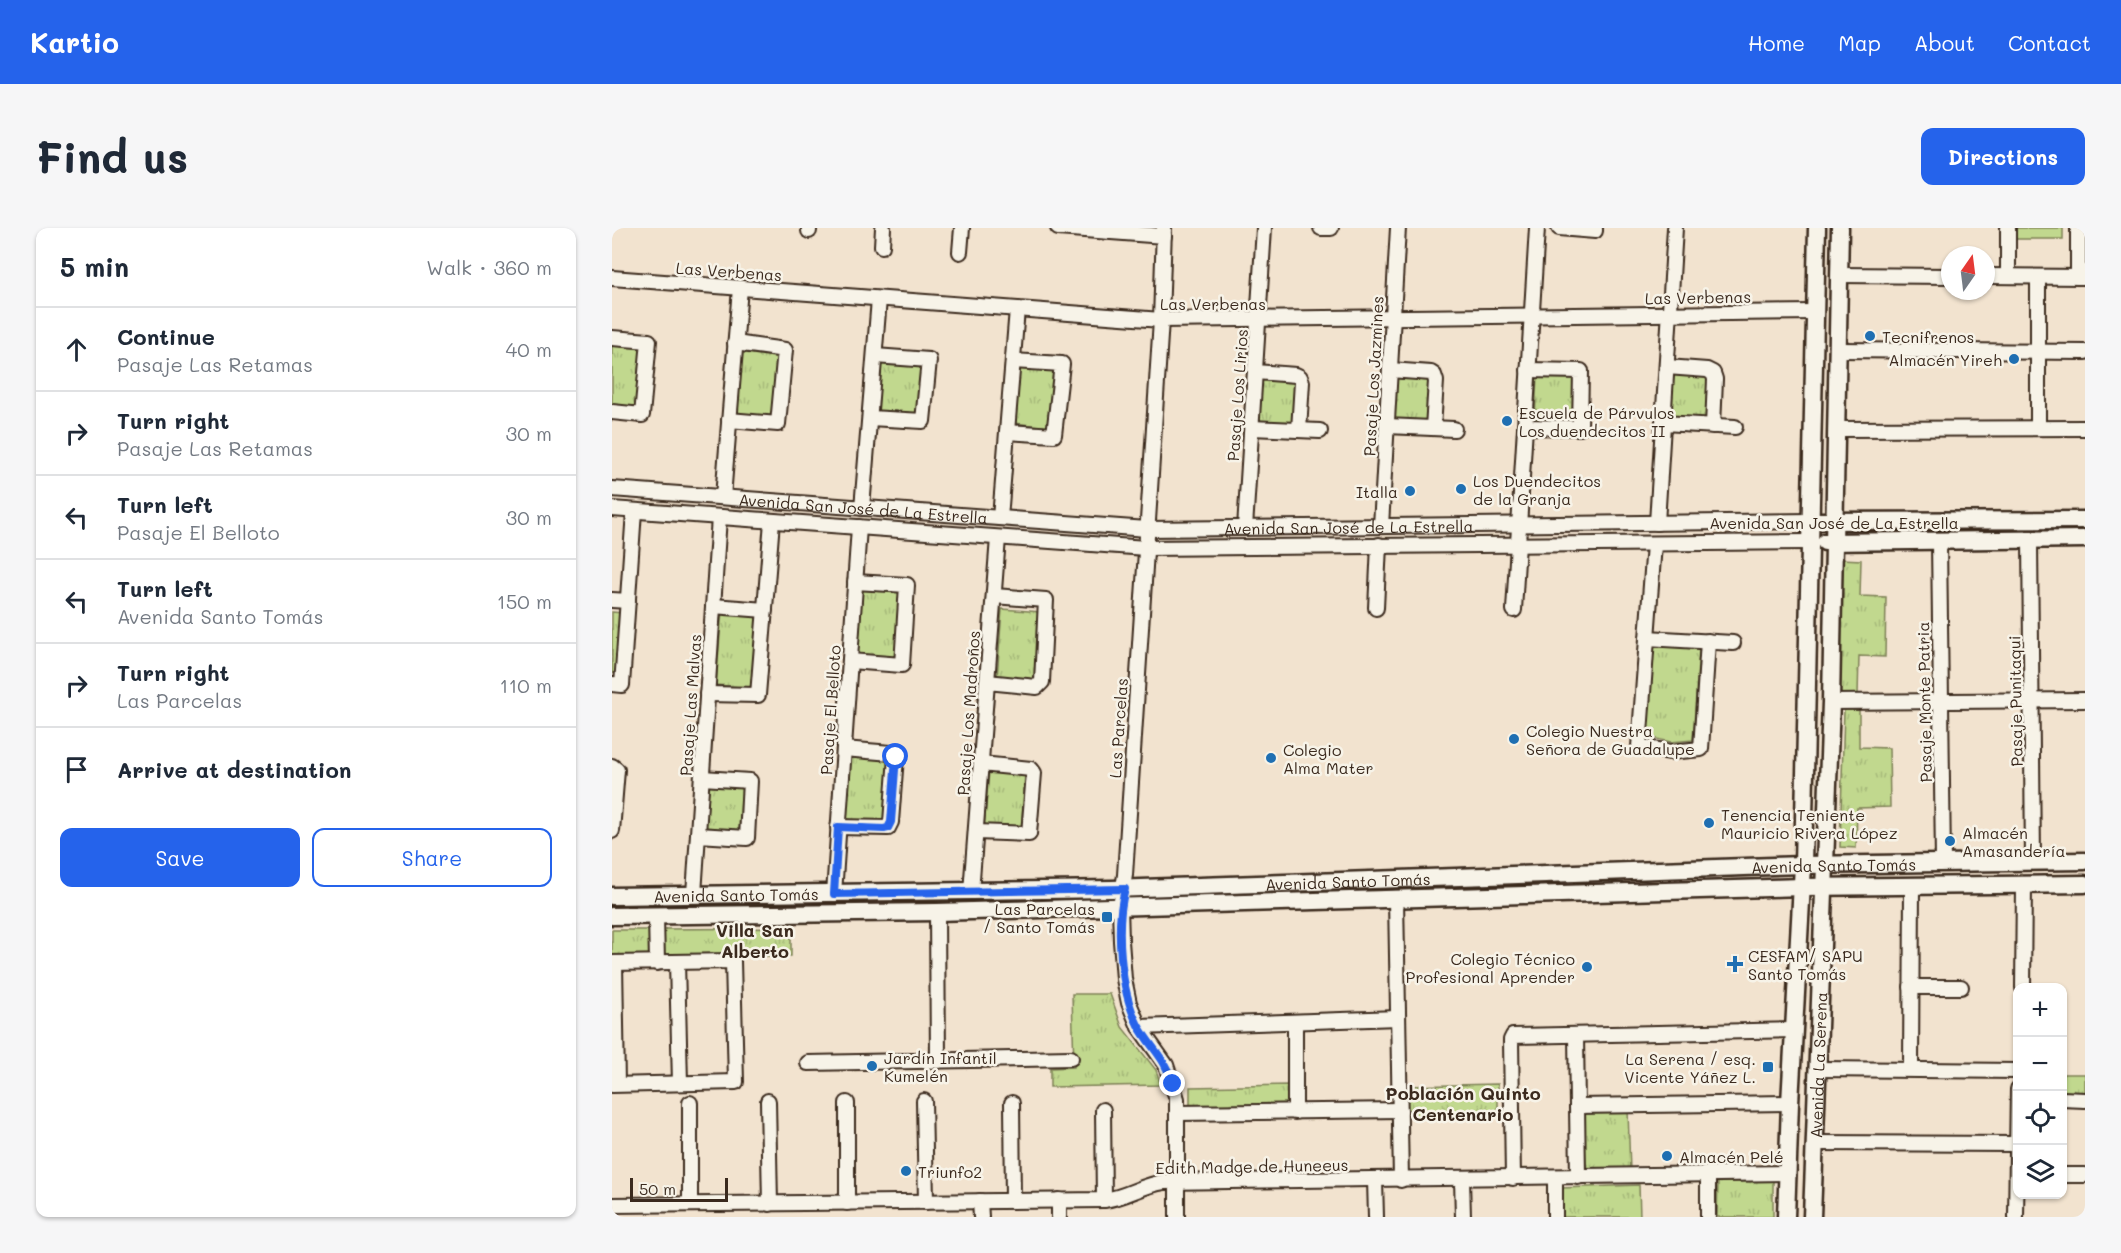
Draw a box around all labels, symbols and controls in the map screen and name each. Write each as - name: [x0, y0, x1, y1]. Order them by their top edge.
- text: Kartio: [30, 24, 119, 60]
- text: Home: [1748, 29, 1805, 56]
- text: Map: [1838, 29, 1881, 56]
- text: About: [1914, 29, 1975, 56]
- text: Contact: [2008, 29, 2091, 56]
- button: Directions: [1921, 128, 2085, 185]
- text: Find us: [36, 129, 188, 184]
- north arrow: [1941, 246, 1995, 300]
- text: 5 min: [60, 250, 129, 284]
- text: Walk · 360 m: [426, 254, 552, 280]
- street label: Las Verbenas: [675, 257, 783, 285]
- street label: Las Verbenas: [1645, 286, 1751, 308]
- street label: Las Verbenas: [1160, 293, 1266, 314]
- street label: Pasaje Los Jazmines: [1358, 295, 1388, 457]
- text: Continue: [117, 322, 215, 351]
- place label: Tecnifrenos: [1882, 326, 1974, 347]
- street label: Pasaje Los Lirios: [1222, 328, 1252, 462]
- marker: Tecnifrenos: [1863, 329, 1877, 343]
- icon: ahead: [60, 333, 93, 366]
- text: 40 m: [506, 336, 552, 362]
- place label: Almacén Yireh: [1889, 349, 2002, 370]
- text: Pasaje Las Retamas: [117, 351, 313, 377]
- marker: Almacén Yireh: [2007, 352, 2021, 366]
- place label: Escuela de Párvulos Los duendecitos II: [1519, 402, 1675, 441]
- text: Turn right: [117, 406, 229, 435]
- marker: Escuela de Párvulos Los duendecitos II: [1500, 414, 1514, 428]
- icon: right: [60, 417, 93, 450]
- text: 30 m: [506, 420, 552, 446]
- text: Pasaje Las Retamas: [117, 435, 313, 461]
- place label: Los Duendecitos de la Granja: [1473, 470, 1601, 509]
- place label: Italla: [1356, 481, 1398, 502]
- marker: Los Duendecitos de la Granja: [1454, 482, 1468, 496]
- marker: Italla: [1403, 484, 1417, 498]
- street label: Avenida San José de La Estrella: [738, 488, 989, 528]
- text: Turn left: [117, 490, 213, 519]
- icon: left: [60, 501, 93, 534]
- text: 30 m: [506, 504, 552, 530]
- street label: Avenida San José de La Estrella: [1709, 512, 1959, 533]
- street label: Avenida San José de La Estrella: [1224, 515, 1473, 539]
- text: Pasaje El Belloto: [117, 519, 280, 545]
- text: Turn left: [117, 574, 213, 603]
- icon: left: [60, 585, 93, 618]
- text: 150 m: [497, 588, 552, 614]
- text: Avenida Santo Tomás: [117, 603, 324, 629]
- street label: Pasaje Monte Patria: [1912, 621, 1936, 783]
- street label: Pasaje Los Madroños: [952, 630, 984, 796]
- street label: Pasaje Las Malvas: [675, 633, 705, 777]
- street label: Pasaje Punitaqui: [2003, 635, 2027, 767]
- street label: Pasaje El Belloto: [815, 644, 845, 776]
- text: Turn right: [117, 658, 229, 687]
- icon: right: [60, 669, 93, 702]
- text: 110 m: [499, 672, 552, 698]
- street label: Las Parcelas: [1104, 677, 1132, 779]
- text: Las Parcelas: [117, 687, 242, 713]
- place label: Colegio Nuestra Señora de Guadalupe: [1526, 720, 1695, 759]
- marker: Colegio Nuestra Señora de Guadalupe: [1507, 732, 1521, 746]
- place label: Colegio Alma Mater: [1283, 739, 1374, 778]
- route start: [882, 743, 908, 769]
- marker: Colegio Alma Mater: [1264, 751, 1278, 765]
- icon: arrive: [60, 753, 93, 786]
- text: Arrive at destination: [117, 755, 352, 784]
- place label: Tenencia Teniente Mauricio Rivera López: [1721, 804, 1898, 843]
- marker: Tenencia Teniente Mauricio Rivera López: [1702, 816, 1716, 830]
- place label: Almacén Amasandería: [1962, 822, 2066, 861]
- button: Save: [60, 828, 300, 887]
- button: Share: [312, 828, 552, 887]
- marker: Almacén Amasandería: [1943, 834, 1957, 848]
- street label: Avenida Santo Tomás: [1751, 853, 1916, 877]
- street label: Avenida Santo Tomás: [1265, 867, 1431, 894]
- street label: Avenida Santo Tomás: [653, 883, 819, 906]
- place label: Las Parcelas / Santo Tomás: [983, 898, 1095, 937]
- marker: Las Parcelas / Santo Tomás: [1100, 910, 1114, 924]
- district label: Villa San Alberto: [716, 918, 794, 963]
- place label: CESFAM/ SAPU Santo Tomás: [1748, 945, 1863, 984]
- place label: Colegio Técnico Profesional Aprender: [1406, 948, 1575, 987]
- marker: CESFAM/ SAPU Santo Tomás: [1726, 955, 1744, 973]
- marker: Colegio Técnico Profesional Aprender: [1580, 960, 1594, 974]
- map controls: [2013, 983, 2067, 1199]
- button: +: [2013, 983, 2067, 1037]
- street label: Avenida La Serena: [1804, 992, 1831, 1139]
- button: −: [2013, 1037, 2067, 1091]
- place label: Jardín Infantil Kumelén: [884, 1047, 997, 1086]
- place label: La Serena / esq. Vicente Yáñez L.: [1624, 1048, 1756, 1087]
- marker: Jardín Infantil Kumelén: [865, 1059, 879, 1073]
- marker: La Serena / esq. Vicente Yáñez L.: [1761, 1060, 1775, 1074]
- route end: [1159, 1070, 1185, 1096]
- district label: Población Quinto Centenario: [1385, 1081, 1541, 1126]
- button: locate: [2013, 1091, 2067, 1145]
- button: layers: [2013, 1145, 2067, 1199]
- place label: Almacén Pelé: [1679, 1146, 1784, 1167]
- marker: Almacén Pelé: [1660, 1149, 1674, 1163]
- street label: Edith Madge de Huneeus: [1155, 1154, 1349, 1178]
- place label: Triunfo2: [918, 1161, 982, 1182]
- marker: Triunfo2: [899, 1164, 913, 1178]
- scale bar: [630, 1175, 728, 1202]
- text: 50 m: [639, 1178, 676, 1199]

